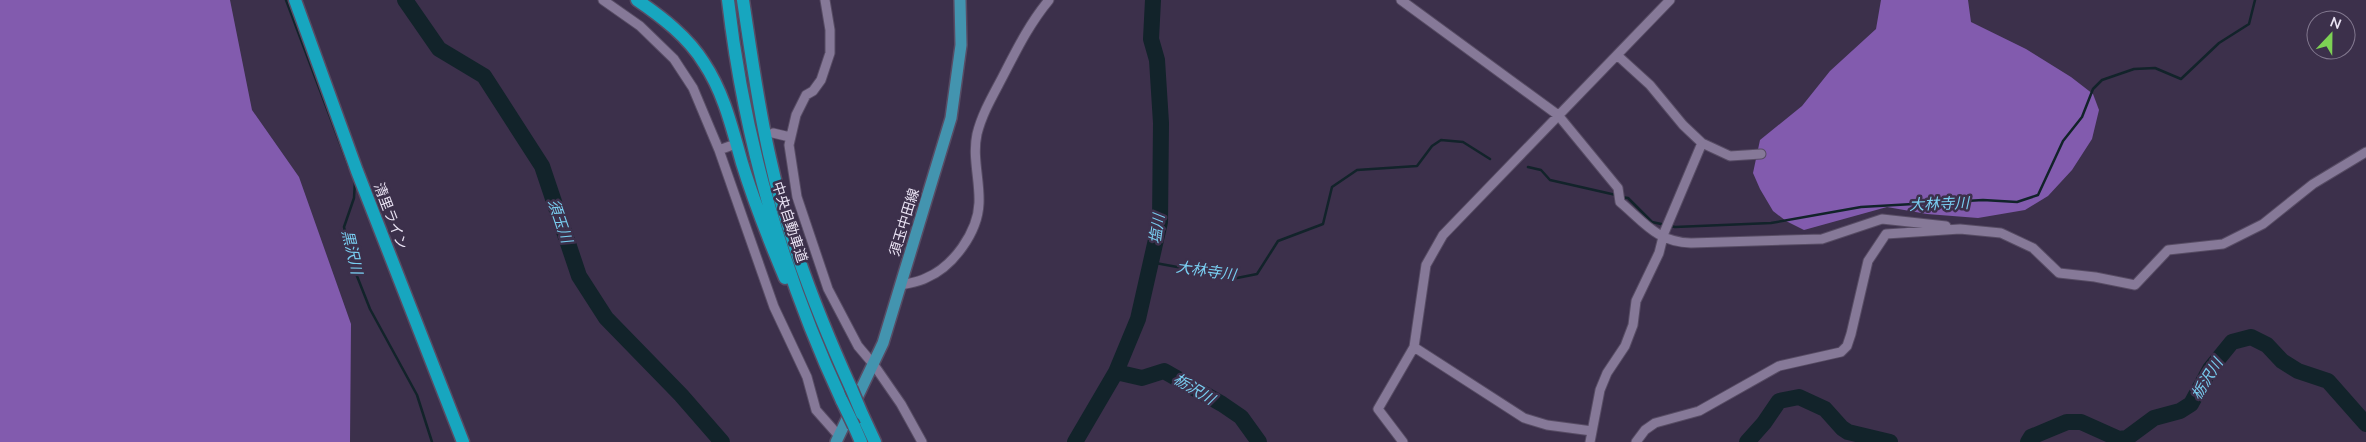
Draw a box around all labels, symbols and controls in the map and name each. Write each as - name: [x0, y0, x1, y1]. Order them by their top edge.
- north arrow: [2306, 10, 2356, 60]
- text: N: [2328, 13, 2344, 33]
- street label: 中央自動車道: [768, 179, 812, 265]
- street label: 清里ライン: [370, 180, 412, 252]
- street label: 須玉中田線: [885, 186, 923, 258]
- water label: 大林寺川: [1909, 193, 1971, 214]
- water label: 須玉川: [544, 196, 577, 247]
- water label: 塩川: [1145, 211, 1168, 245]
- water label: 黒沢川: [338, 228, 367, 278]
- water label: 大林寺川: [1175, 257, 1239, 284]
- water label: 栃沢川: [2187, 353, 2228, 403]
- water label: 栃沢川: [1170, 369, 1220, 409]

